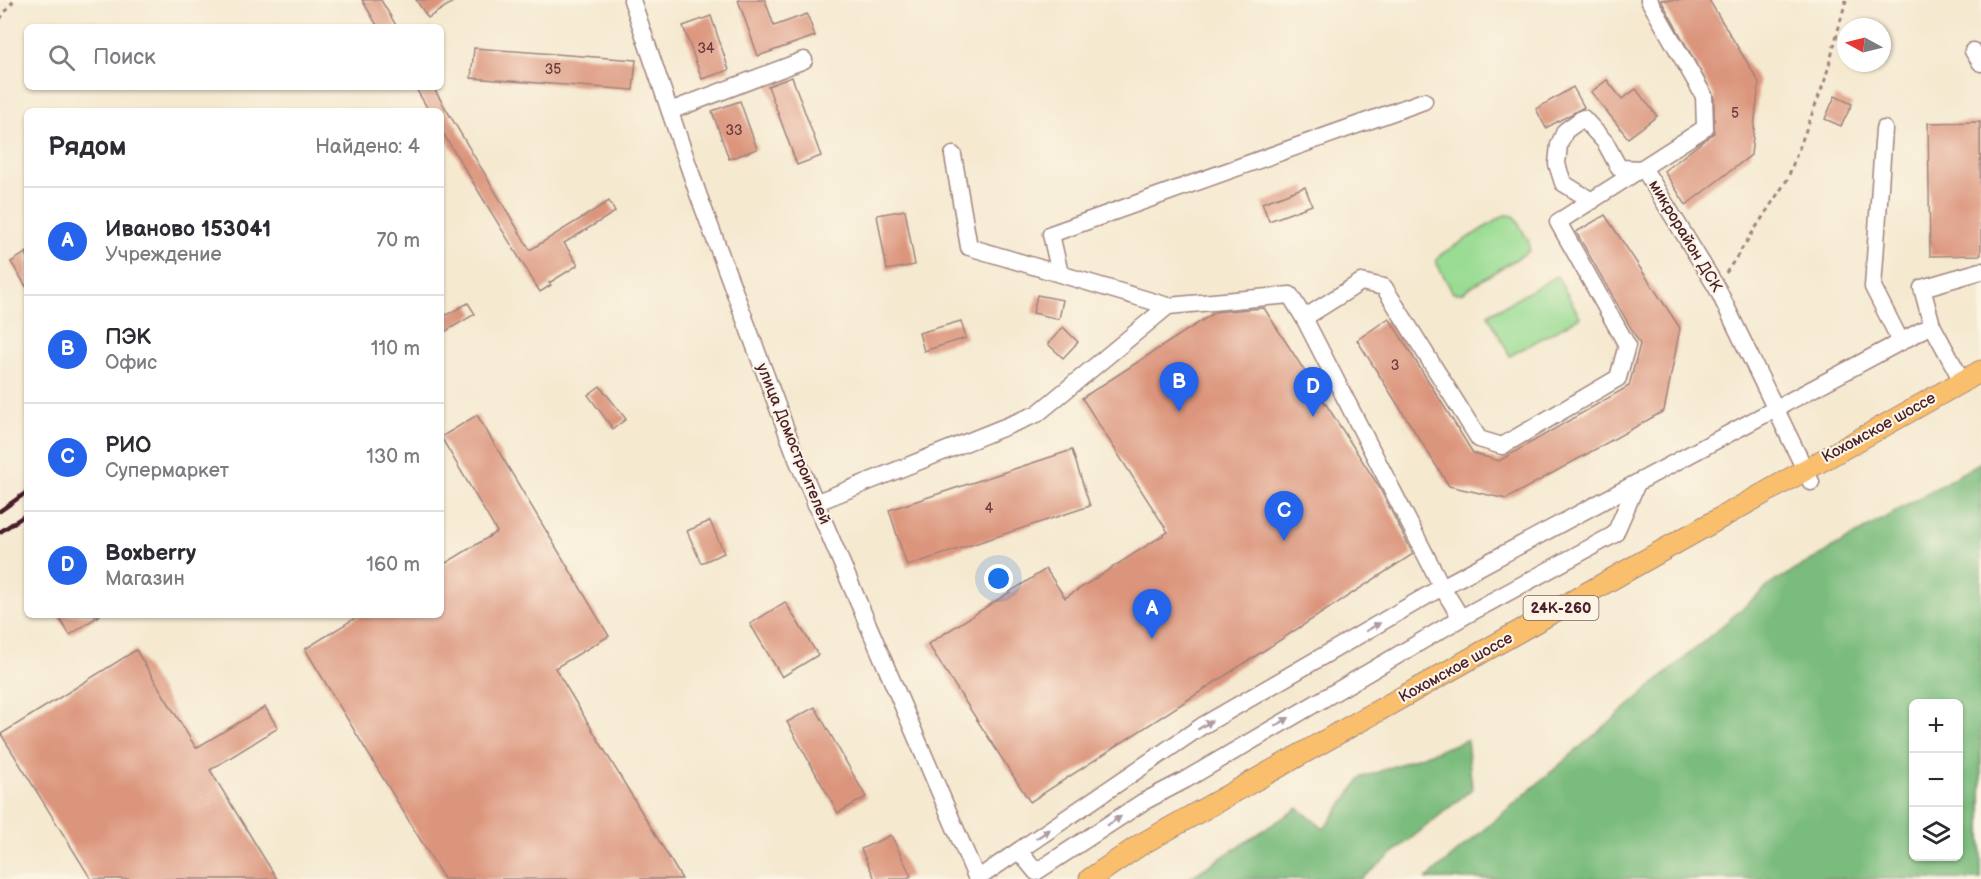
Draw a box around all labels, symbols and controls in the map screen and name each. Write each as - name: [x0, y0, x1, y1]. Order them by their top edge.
- north arrow: [1837, 18, 1891, 72]
- search box: [24, 24, 444, 90]
- house number: 34: [697, 40, 715, 57]
- icon: search: [45, 41, 78, 74]
- text: Поиск: [93, 44, 156, 71]
- house number: 35: [545, 61, 561, 78]
- house number: 5: [1731, 105, 1739, 122]
- house number: 33: [725, 122, 743, 139]
- text: Рядом: [48, 132, 126, 163]
- text: Найдено: 4: [315, 135, 420, 159]
- street label: микрорайон ДСК: [1644, 177, 1726, 296]
- text: Иваново 153041: [105, 216, 271, 243]
- text: A: [61, 229, 74, 253]
- text: 70 m: [376, 229, 420, 253]
- text: Учреждение: [105, 243, 222, 267]
- text: ПЭК: [105, 324, 151, 351]
- text: B: [60, 337, 75, 361]
- text: 110 m: [371, 337, 420, 361]
- text: Офис: [105, 351, 157, 375]
- house number: 3: [1391, 357, 1399, 374]
- street label: улица Домостроителей: [752, 361, 834, 527]
- pin: B: [1160, 362, 1198, 412]
- pin: D: [1294, 368, 1332, 417]
- street label: Кохомское шоссе: [1819, 389, 1939, 467]
- text: РИО: [105, 432, 151, 459]
- text: C: [60, 445, 75, 469]
- text: 130 m: [366, 445, 420, 469]
- text: Супермаркет: [105, 459, 229, 483]
- pin: C: [1264, 492, 1304, 541]
- house number: 4: [985, 500, 994, 517]
- text: Boxberry: [105, 540, 196, 567]
- text: D: [61, 553, 74, 577]
- text: 160 m: [366, 553, 420, 577]
- your location: [984, 564, 1013, 593]
- text: Магазин: [105, 567, 185, 591]
- pin: A: [1132, 590, 1172, 639]
- road number: 24К-260: [1524, 596, 1598, 620]
- one-way arrow: [1365, 622, 1382, 632]
- street label: Кохомское шоссе: [1396, 629, 1516, 707]
- map controls: [1909, 699, 1963, 861]
- button: +: [1909, 699, 1963, 753]
- one-way arrow: [1274, 716, 1290, 727]
- one-way arrow: [1197, 720, 1213, 731]
- button: −: [1909, 753, 1963, 807]
- button: layers: [1909, 807, 1963, 861]
- one-way arrow: [1106, 815, 1122, 827]
- one-way arrow: [1035, 829, 1051, 840]

